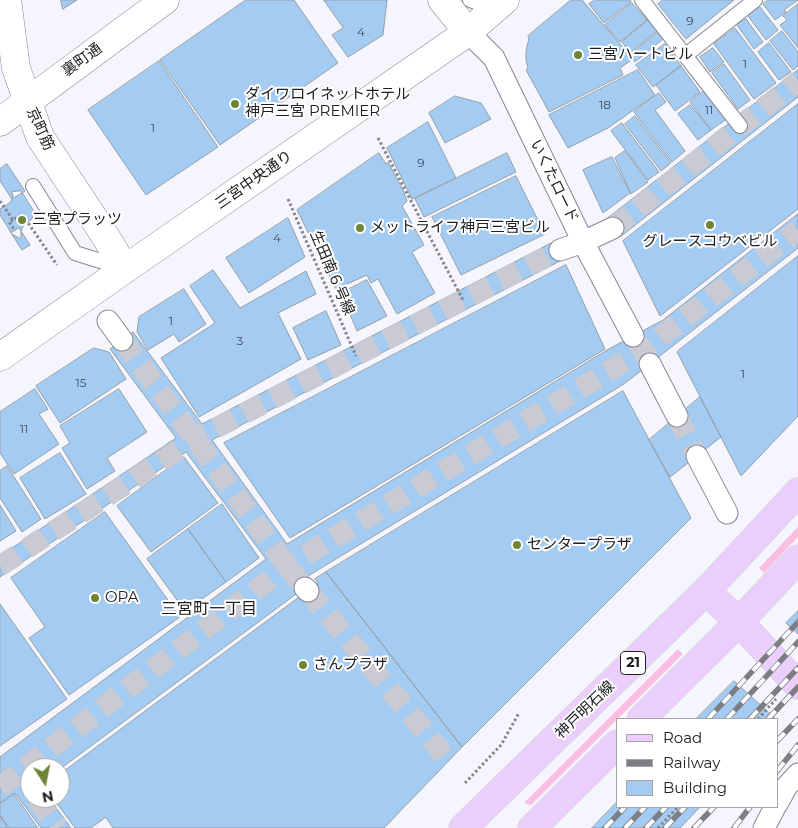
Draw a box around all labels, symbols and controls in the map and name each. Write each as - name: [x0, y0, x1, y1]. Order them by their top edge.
- house number: 9: [686, 14, 694, 28]
- house number: 4: [357, 25, 365, 39]
- street label: 裏町通: [59, 39, 105, 81]
- place label: 三宮ハートビル: [588, 46, 693, 64]
- marker: 三宮ハートビル: [572, 49, 584, 61]
- house number: 1: [743, 57, 747, 71]
- place label: ダイワロイネットホテル 神戸三宮 PREMIER: [245, 86, 410, 121]
- marker: ダイワロイネットホテル 神戸三宮 PREMIER: [229, 98, 241, 110]
- house number: 18: [599, 98, 611, 112]
- house number: 11: [705, 103, 713, 117]
- street label: 京町筋: [22, 105, 58, 153]
- house number: 1: [151, 121, 155, 135]
- street label: いくたロード: [526, 137, 582, 225]
- street label: 三宮中央通り: [212, 147, 296, 213]
- house number: 9: [417, 156, 425, 170]
- place label: 三宮プラッツ: [32, 211, 122, 229]
- marker: 三宮プラッツ: [16, 214, 28, 226]
- place label: メットライフ神戸三宮ビル: [370, 219, 550, 237]
- marker: グレースコウベビル: [704, 219, 716, 231]
- marker: メットライフ神戸三宮ビル: [354, 222, 366, 234]
- street label: 生田南６号線: [306, 228, 358, 318]
- house number: 4: [273, 231, 281, 245]
- place label: グレースコウベビル: [643, 233, 777, 251]
- house number: 1: [169, 314, 173, 328]
- house number: 3: [237, 334, 243, 348]
- house number: 1: [741, 367, 745, 381]
- house number: 15: [75, 376, 87, 390]
- house number: 11: [20, 422, 28, 436]
- place label: センタープラザ: [527, 536, 632, 554]
- marker: センタープラザ: [511, 539, 523, 551]
- place label: OPA: [105, 589, 138, 607]
- marker: OPA: [89, 592, 101, 604]
- district label: 三宮町一丁目: [161, 599, 257, 619]
- road number: 21: [620, 651, 646, 674]
- place label: さんプラザ: [313, 656, 388, 674]
- marker: さんプラザ: [297, 659, 309, 671]
- street label: 神戸明石線: [552, 677, 618, 743]
- legend: [616, 718, 778, 808]
- text: Road: [663, 728, 702, 747]
- text: Railway: [663, 753, 720, 772]
- north arrow: [20, 758, 70, 808]
- text: Building: [663, 778, 727, 797]
- text: N: [40, 787, 55, 807]

